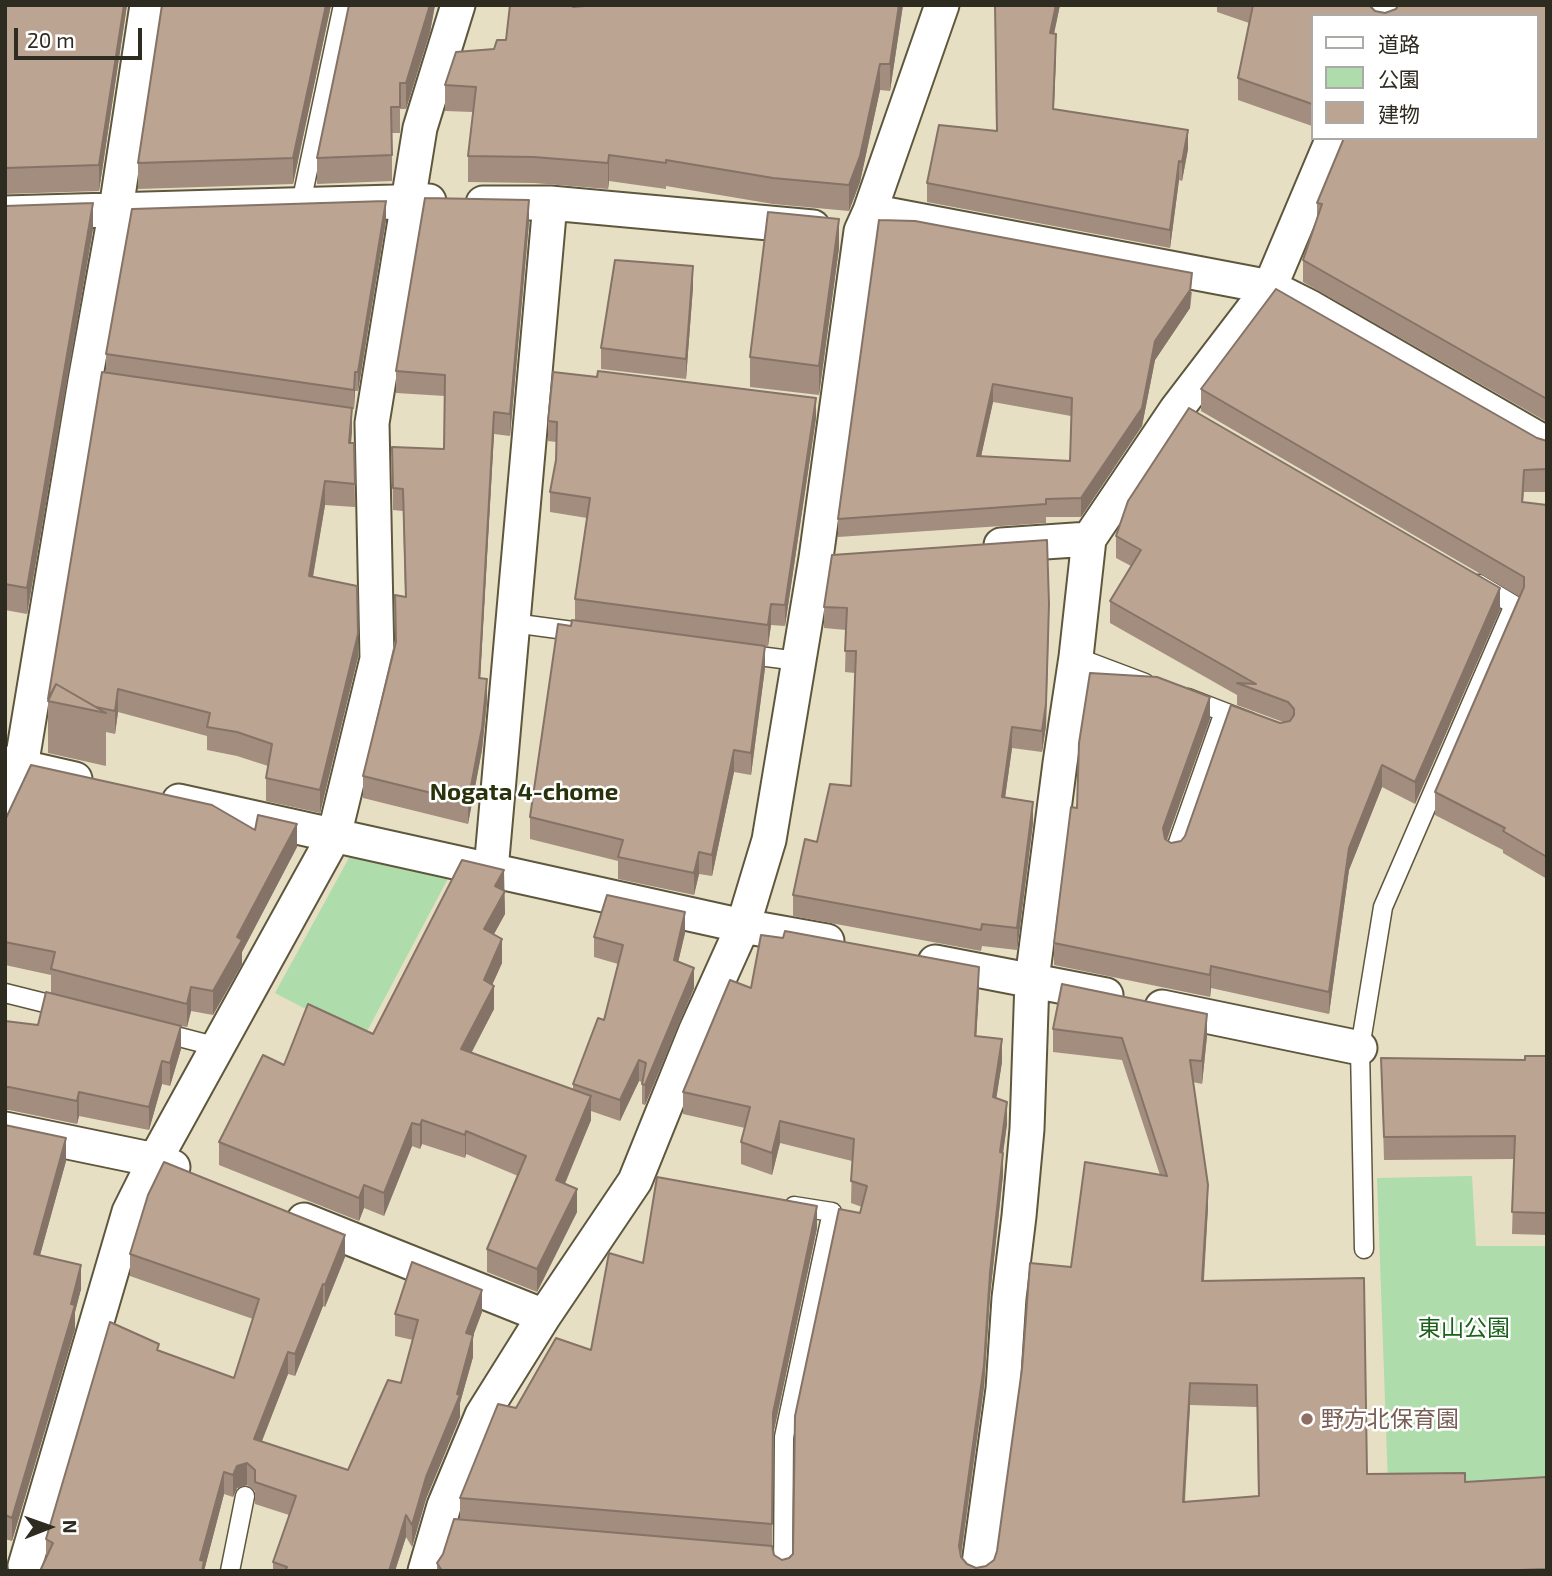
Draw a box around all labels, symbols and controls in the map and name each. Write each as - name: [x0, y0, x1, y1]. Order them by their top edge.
- scale bar: [18, 14, 145, 58]
- legend: [1310, 14, 1538, 140]
- text: 20 m: [27, 27, 75, 52]
- text: 道路: [1378, 31, 1420, 56]
- text: 公園: [1378, 66, 1420, 91]
- text: 建物: [1378, 101, 1420, 126]
- district label: Nogata 4-chome: [430, 778, 618, 806]
- park label: 東山公園: [1418, 1314, 1510, 1342]
- place label: 野方北保育園: [1321, 1405, 1459, 1433]
- marker: 野方北保育園: [1299, 1411, 1315, 1427]
- north arrow: [14, 1492, 84, 1562]
- text: N: [59, 1520, 82, 1534]

